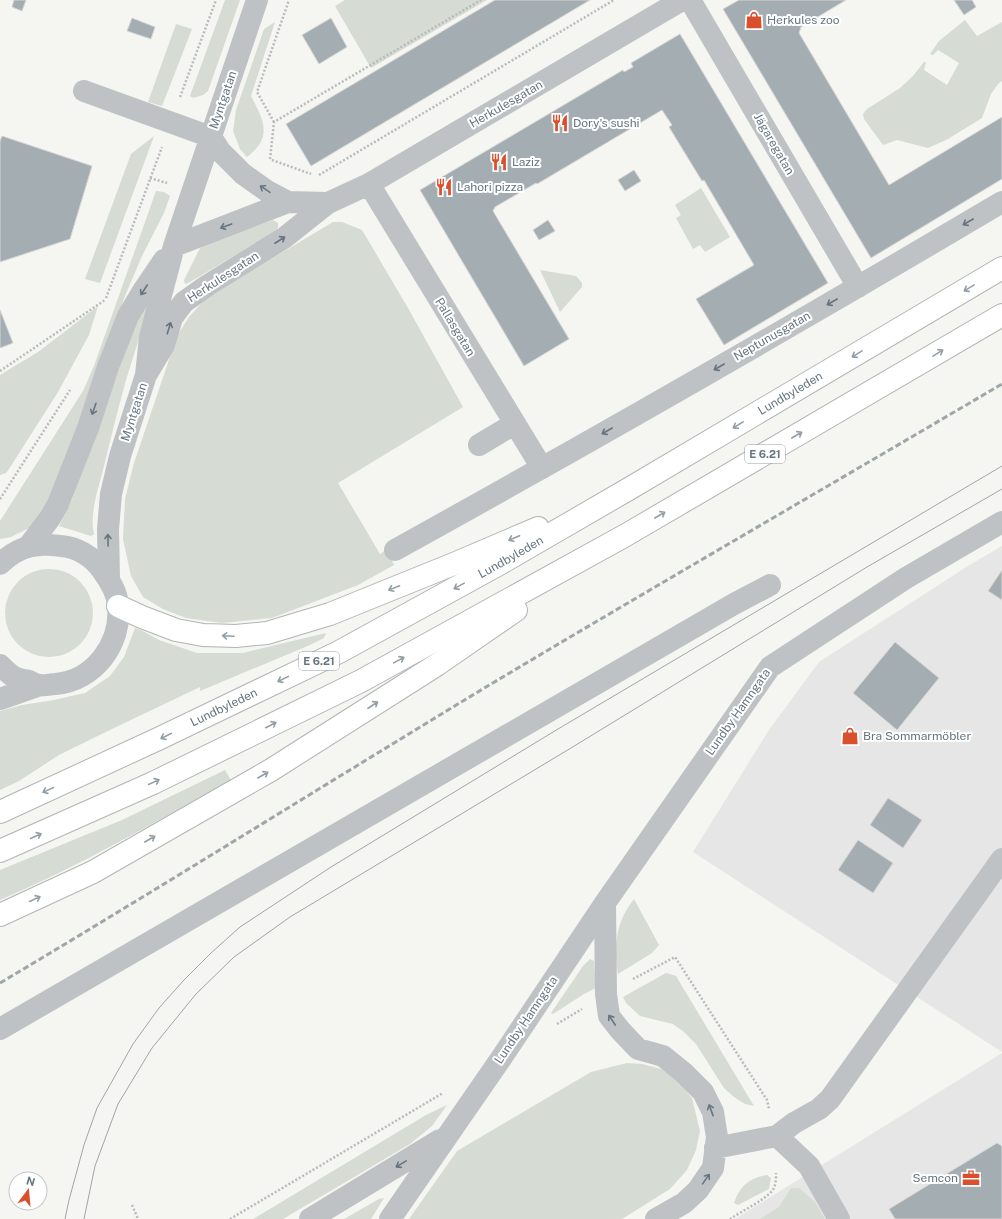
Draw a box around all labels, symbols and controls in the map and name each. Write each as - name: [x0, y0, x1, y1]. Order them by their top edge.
- shop icon: Herkules zoo: [744, 10, 764, 30]
- place label: Herkules zoo: [767, 13, 840, 27]
- street label: Myntgatan: [207, 69, 239, 131]
- street label: Herkulesgatan: [467, 77, 545, 131]
- street label: Jägaregatan: [751, 111, 797, 177]
- restaurant icon: Dory's sushi: [550, 113, 570, 133]
- place label: Dory's sushi: [573, 116, 640, 130]
- restaurant icon: Laziz: [489, 152, 509, 172]
- place label: Laziz: [512, 155, 540, 169]
- restaurant icon: Lahori pizza: [434, 177, 454, 197]
- place label: Lahori pizza: [457, 180, 523, 194]
- one-way arrow: [260, 185, 271, 193]
- one-way arrow: [962, 219, 974, 227]
- one-way arrow: [219, 223, 232, 230]
- one-way arrow: [274, 236, 285, 244]
- street label: Herkulesgatan: [185, 249, 261, 305]
- one-way arrow: [140, 284, 148, 295]
- one-way arrow: [963, 284, 975, 292]
- street label: Pallasgatan: [432, 295, 478, 359]
- one-way arrow: [826, 299, 838, 306]
- street label: Neptunusgatan: [731, 308, 813, 364]
- one-way arrow: [166, 322, 174, 334]
- one-way arrow: [932, 348, 944, 356]
- one-way arrow: [851, 351, 863, 359]
- one-way arrow: [713, 363, 725, 371]
- street label: Lundbyleden: [755, 369, 825, 418]
- street label: Myntgatan: [118, 381, 150, 443]
- one-way arrow: [90, 403, 97, 416]
- one-way arrow: [732, 421, 744, 429]
- one-way arrow: [601, 428, 613, 436]
- one-way arrow: [791, 431, 803, 439]
- road number: E 6.21: [745, 445, 785, 463]
- one-way arrow: [654, 511, 665, 519]
- street label: Lundbyleden: [476, 533, 546, 581]
- one-way arrow: [104, 534, 112, 547]
- one-way arrow: [508, 535, 520, 543]
- one-way arrow: [454, 582, 466, 590]
- one-way arrow: [388, 584, 400, 592]
- one-way arrow: [222, 632, 235, 640]
- road number: E 6.21: [299, 652, 339, 670]
- one-way arrow: [393, 655, 405, 663]
- street label: Lundby Hamngata: [703, 666, 773, 758]
- one-way arrow: [277, 676, 289, 683]
- street label: Lundbyleden: [188, 685, 260, 729]
- one-way arrow: [367, 701, 378, 709]
- one-way arrow: [265, 721, 277, 728]
- shop icon: Bra Sommarmöbler: [840, 726, 860, 746]
- place label: Bra Sommarmöbler: [863, 729, 971, 743]
- one-way arrow: [160, 733, 172, 740]
- one-way arrow: [257, 770, 269, 778]
- one-way arrow: [148, 778, 160, 785]
- one-way arrow: [42, 787, 54, 794]
- one-way arrow: [29, 831, 41, 839]
- one-way arrow: [144, 834, 156, 842]
- one-way arrow: [29, 895, 41, 902]
- street label: Lundby Hamngata: [492, 974, 560, 1066]
- one-way arrow: [608, 1014, 616, 1026]
- one-way arrow: [707, 1104, 715, 1116]
- one-way arrow: [395, 1160, 407, 1168]
- office icon: Semcon: [961, 1168, 981, 1188]
- north arrow: [8, 1171, 48, 1211]
- place label: Semcon: [913, 1171, 958, 1185]
- one-way arrow: [702, 1173, 710, 1184]
- text: N: [25, 1174, 37, 1188]

